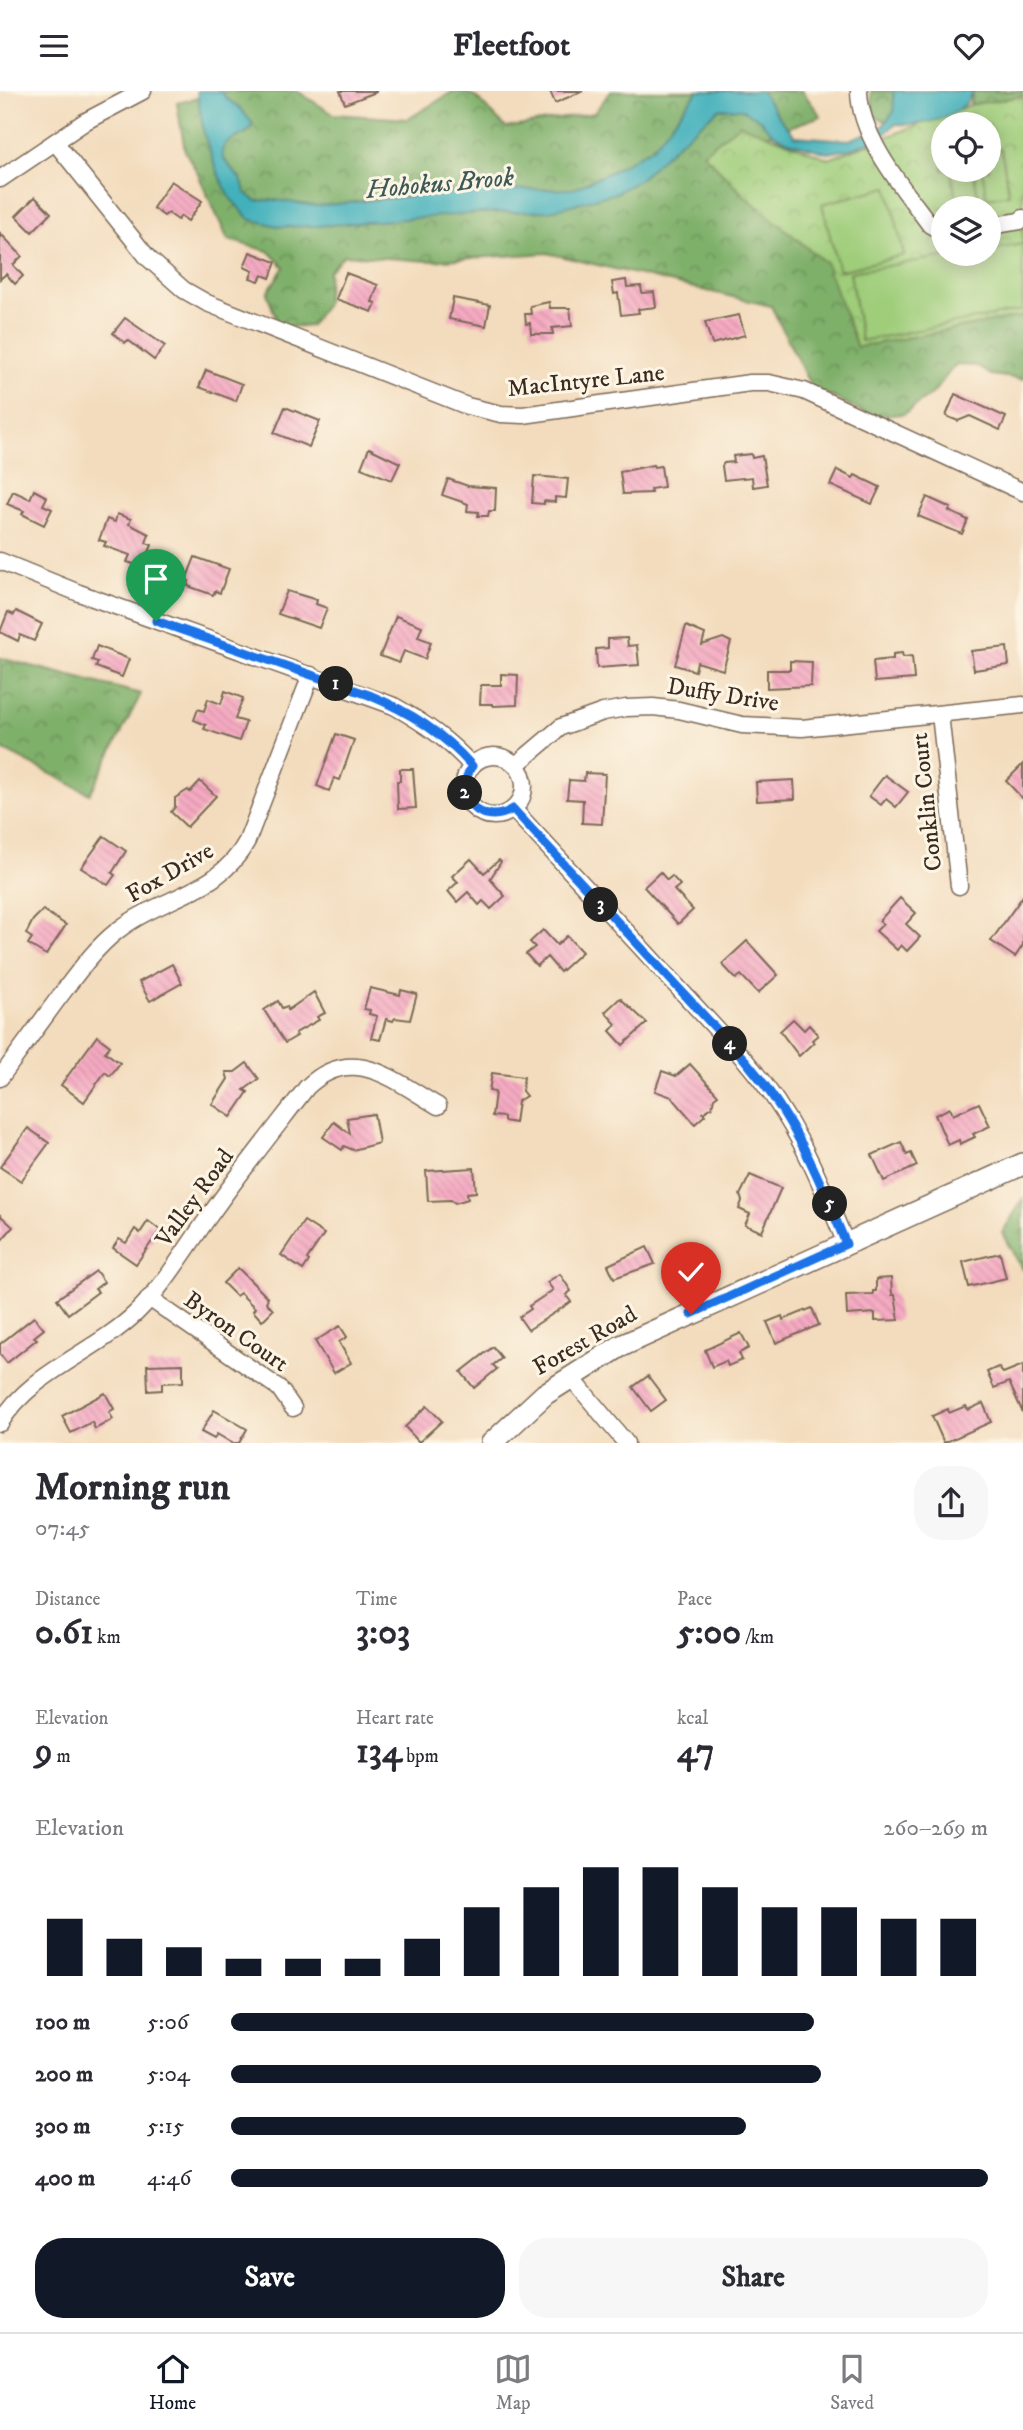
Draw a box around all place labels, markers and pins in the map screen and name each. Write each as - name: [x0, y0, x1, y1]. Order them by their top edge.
- pin: [126, 549, 186, 621]
- pin: 1: [318, 667, 354, 701]
- pin: 2: [448, 775, 482, 811]
- pin: 3: [584, 887, 618, 923]
- pin: 4: [712, 1027, 748, 1061]
- pin: 5: [812, 1187, 848, 1221]
- pin: [661, 1242, 721, 1314]

